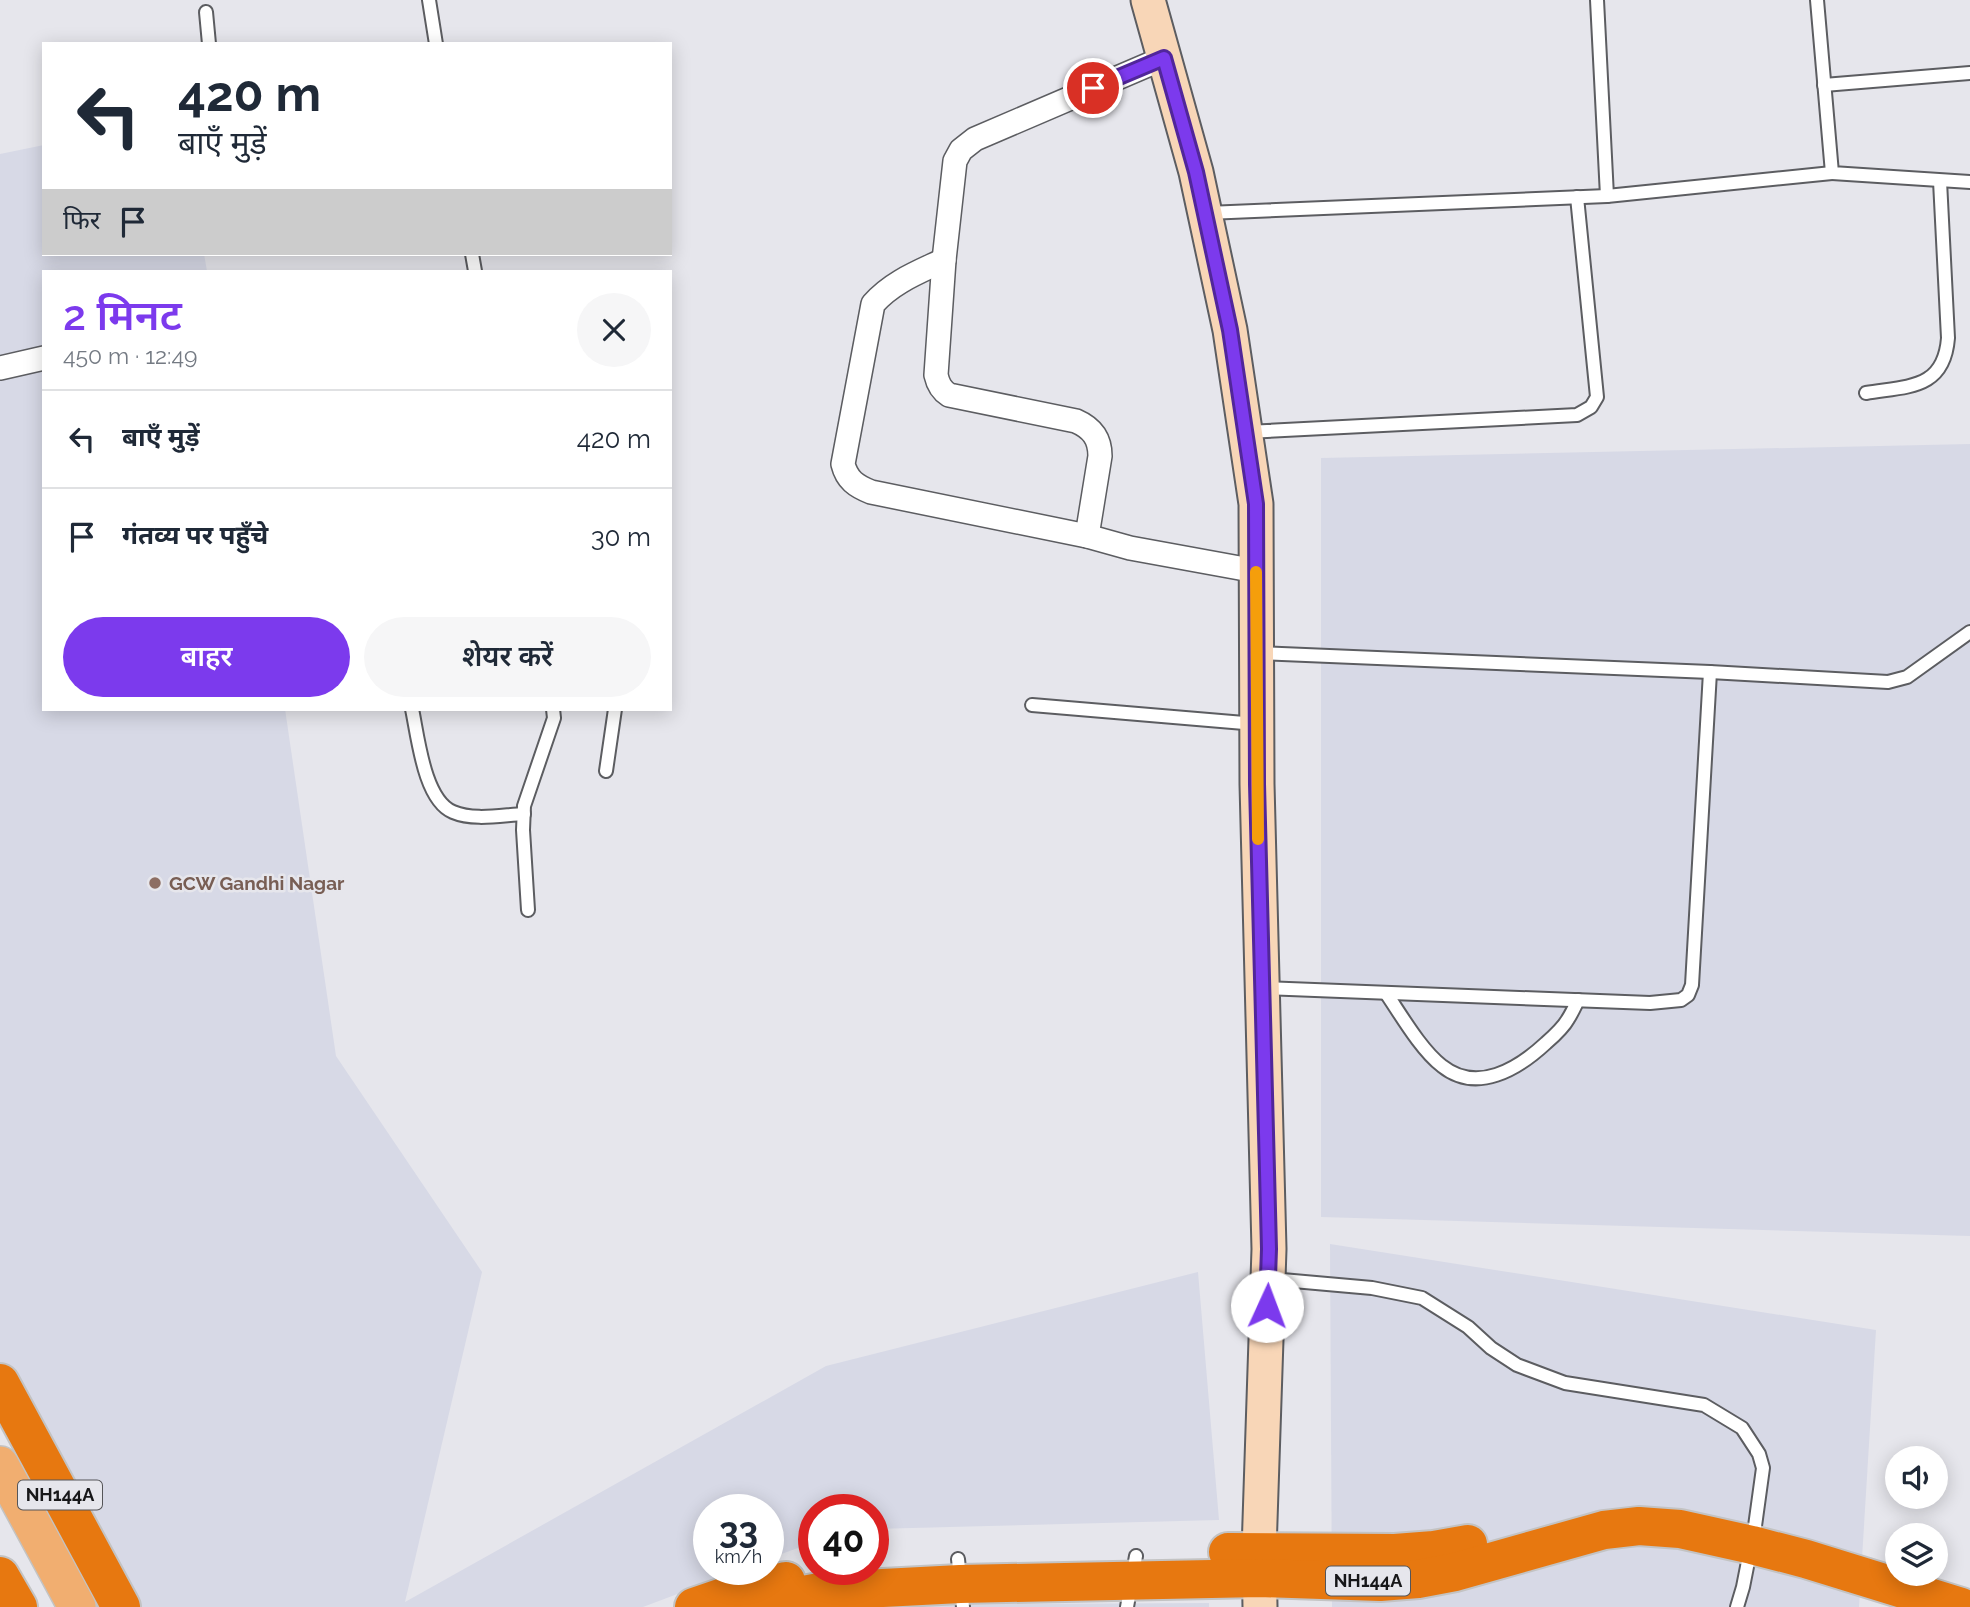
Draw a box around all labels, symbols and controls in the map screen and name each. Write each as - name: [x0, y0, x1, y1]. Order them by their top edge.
- pin: [1063, 58, 1123, 118]
- text: 420 m: [178, 65, 321, 122]
- icon: arrive: [1074, 69, 1112, 107]
- icon: left: [63, 70, 154, 161]
- text: बाएँ मुड़ें: [178, 124, 267, 161]
- icon: arrive: [114, 203, 152, 241]
- text: फिर: [63, 205, 100, 235]
- text: 2 मिनट: [63, 291, 182, 340]
- button: close: [577, 293, 651, 367]
- text: 450 m · 12:49: [63, 342, 197, 369]
- icon: left: [63, 420, 101, 458]
- text: बाएँ मुड़ें: [122, 422, 200, 452]
- text: 420 m: [577, 424, 651, 454]
- icon: arrive: [63, 518, 101, 556]
- text: गंतव्य पर पहुँचे: [122, 520, 268, 550]
- text: 30 m: [591, 522, 651, 552]
- button: बाहर: [63, 617, 350, 697]
- button: शेयर करें: [364, 617, 651, 697]
- place label: GCW Gandhi Nagar: [169, 872, 345, 894]
- marker: GCW Gandhi Nagar: [147, 875, 163, 891]
- position arrow: [1230, 1269, 1304, 1343]
- map controls: [1885, 1446, 1948, 1586]
- button: sound: [1885, 1446, 1948, 1509]
- road number: NH144A: [18, 1480, 102, 1510]
- speed limit sign: 40: [798, 1494, 889, 1585]
- text: 33: [719, 1510, 758, 1551]
- button: layers: [1885, 1523, 1948, 1586]
- text: km/h: [715, 1546, 762, 1567]
- road number: NH144A: [1326, 1566, 1410, 1596]

